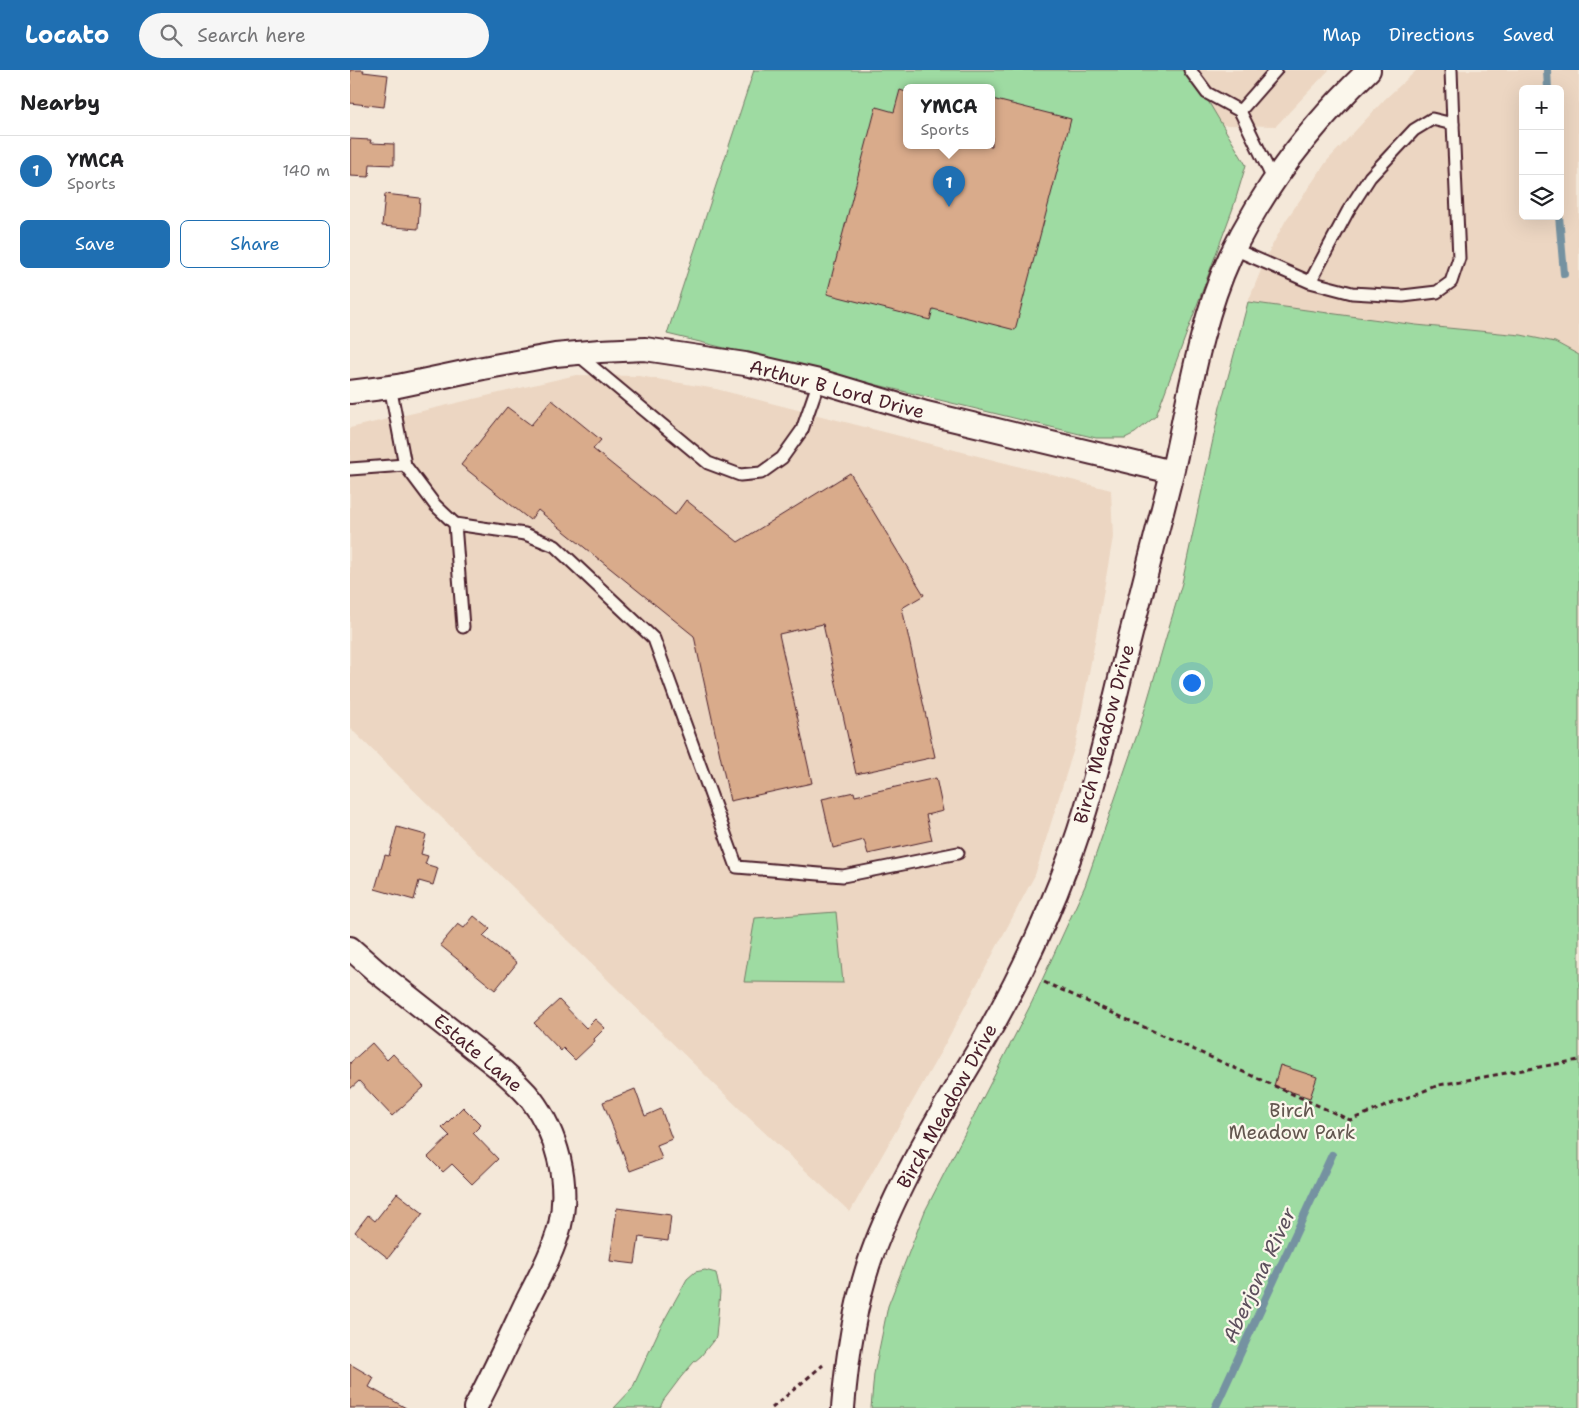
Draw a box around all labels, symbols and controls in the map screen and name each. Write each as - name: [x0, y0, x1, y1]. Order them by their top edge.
- search box: [139, 13, 489, 58]
- text: Locato: [25, 19, 109, 51]
- icon: search: [157, 21, 185, 49]
- text: Search here: [197, 23, 306, 48]
- text: Map: [1323, 23, 1361, 47]
- text: Directions: [1389, 23, 1475, 47]
- text: Saved: [1503, 23, 1554, 47]
- popup: [903, 84, 995, 149]
- map controls: [1519, 85, 1564, 220]
- button: +: [1519, 85, 1564, 130]
- text: Nearby: [20, 89, 100, 117]
- text: YMCA: [920, 94, 978, 119]
- text: Sports: [920, 119, 970, 140]
- button: −: [1519, 130, 1564, 175]
- text: YMCA: [67, 148, 124, 173]
- text: 1: [32, 160, 40, 181]
- text: 140 m: [283, 160, 330, 181]
- pin: 1: [933, 166, 965, 207]
- text: Sports: [67, 173, 116, 194]
- button: layers: [1519, 175, 1564, 220]
- button: Save: [20, 220, 170, 268]
- button: Share: [180, 220, 330, 268]
- street label: Arthur B Lord Drive: [747, 354, 927, 424]
- street label: Birch Meadow Drive: [1068, 641, 1140, 827]
- your location: [1179, 670, 1205, 696]
- street label: Estate Lane: [428, 1008, 528, 1098]
- street label: Birch Meadow Drive: [891, 1019, 1003, 1193]
- park label: Birch Meadow Park: [1228, 1098, 1356, 1145]
- water label: Aberjona River: [1216, 1203, 1302, 1347]

